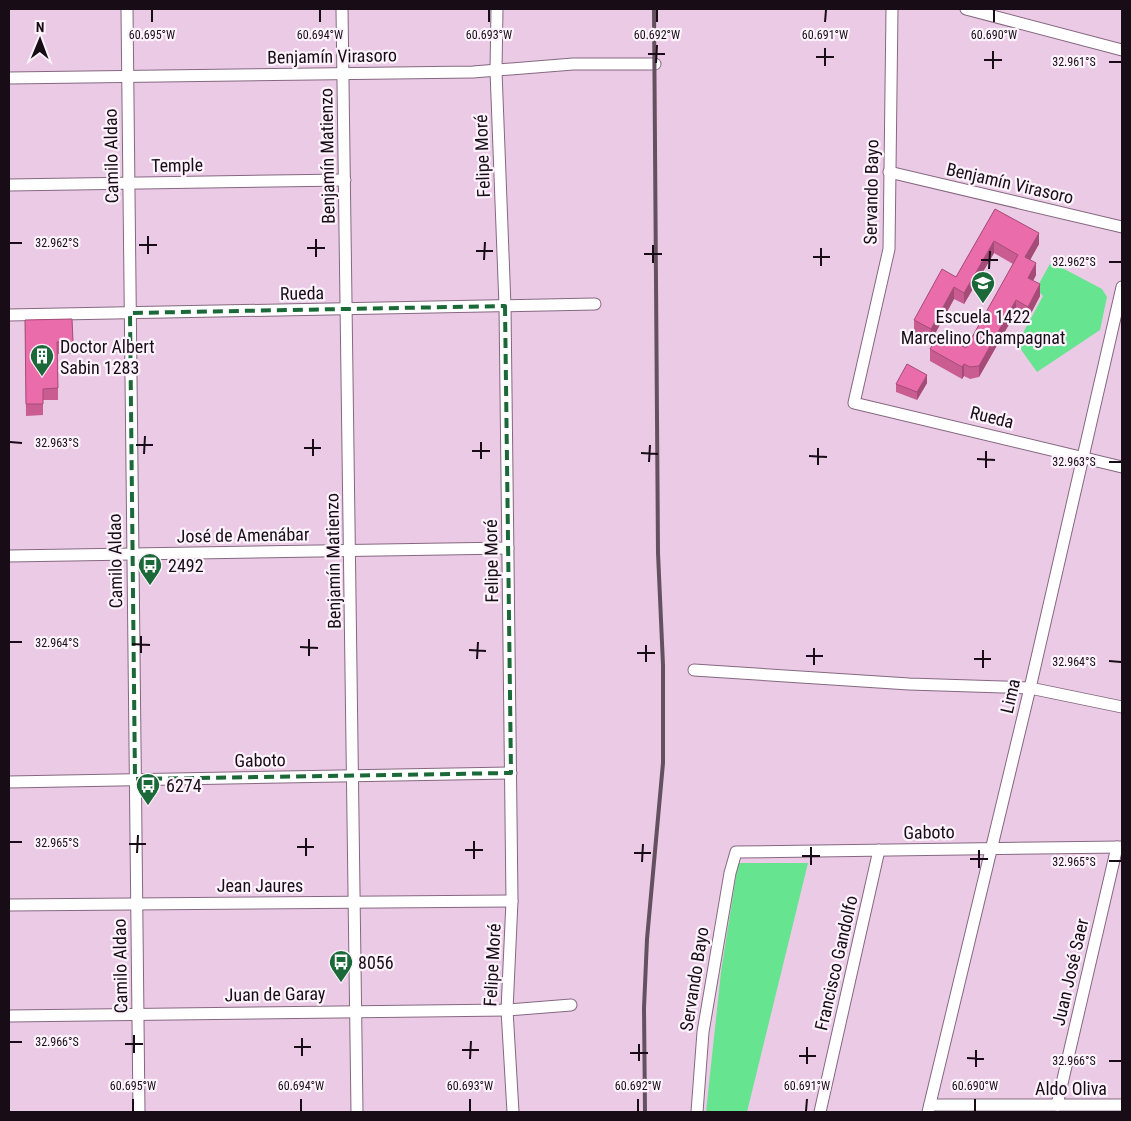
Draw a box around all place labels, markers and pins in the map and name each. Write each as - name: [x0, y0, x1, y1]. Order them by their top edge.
- school or university icon: Escuela 1422 Marcelino Champagnat: [970, 270, 996, 304]
- place label: Escuela 1422 Marcelino Champagnat: [901, 306, 1065, 348]
- place label: Doctor Albert Sabin 1283: [60, 336, 155, 378]
- building icon: Doctor Albert Sabin 1283: [29, 343, 55, 377]
- bus stop icon: 2492: [137, 552, 163, 586]
- place label: 2492: [168, 555, 204, 576]
- bus stop icon: 6274: [135, 772, 161, 806]
- place label: 6274: [166, 775, 202, 796]
- bus stop icon: 8056: [328, 949, 354, 983]
- place label: 8056: [358, 952, 394, 973]

